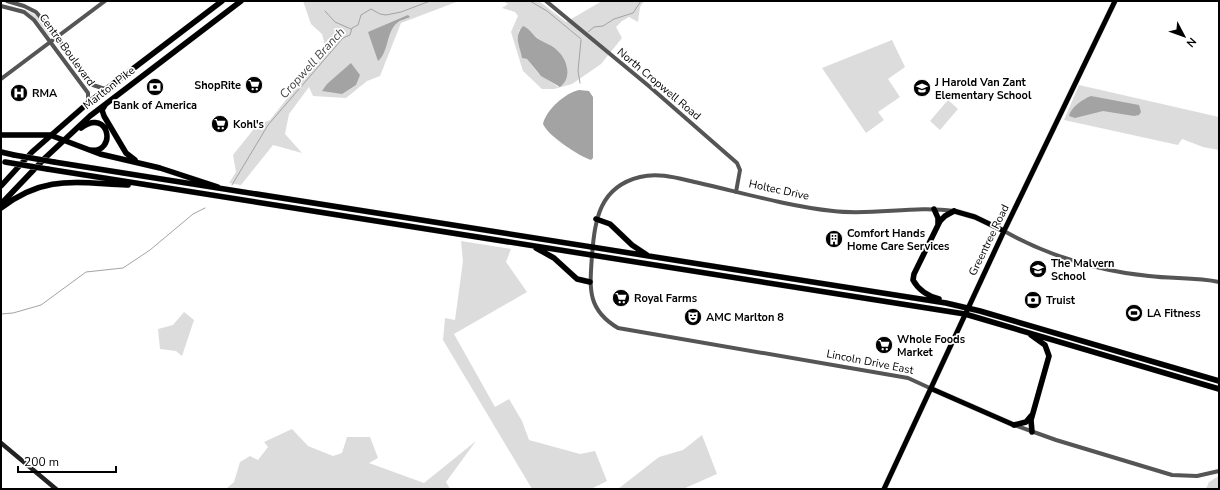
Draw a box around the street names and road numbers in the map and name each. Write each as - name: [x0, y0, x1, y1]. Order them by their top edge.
- street label: Centre Boulevard: [36, 11, 98, 89]
- street label: North Cropwell Road: [614, 44, 704, 124]
- street label: Marlton Pike: [80, 63, 138, 113]
- street label: Holtec Drive: [747, 176, 811, 204]
- street label: Greentree Road: [965, 202, 1013, 278]
- street label: Lincoln Drive East: [825, 346, 915, 378]

